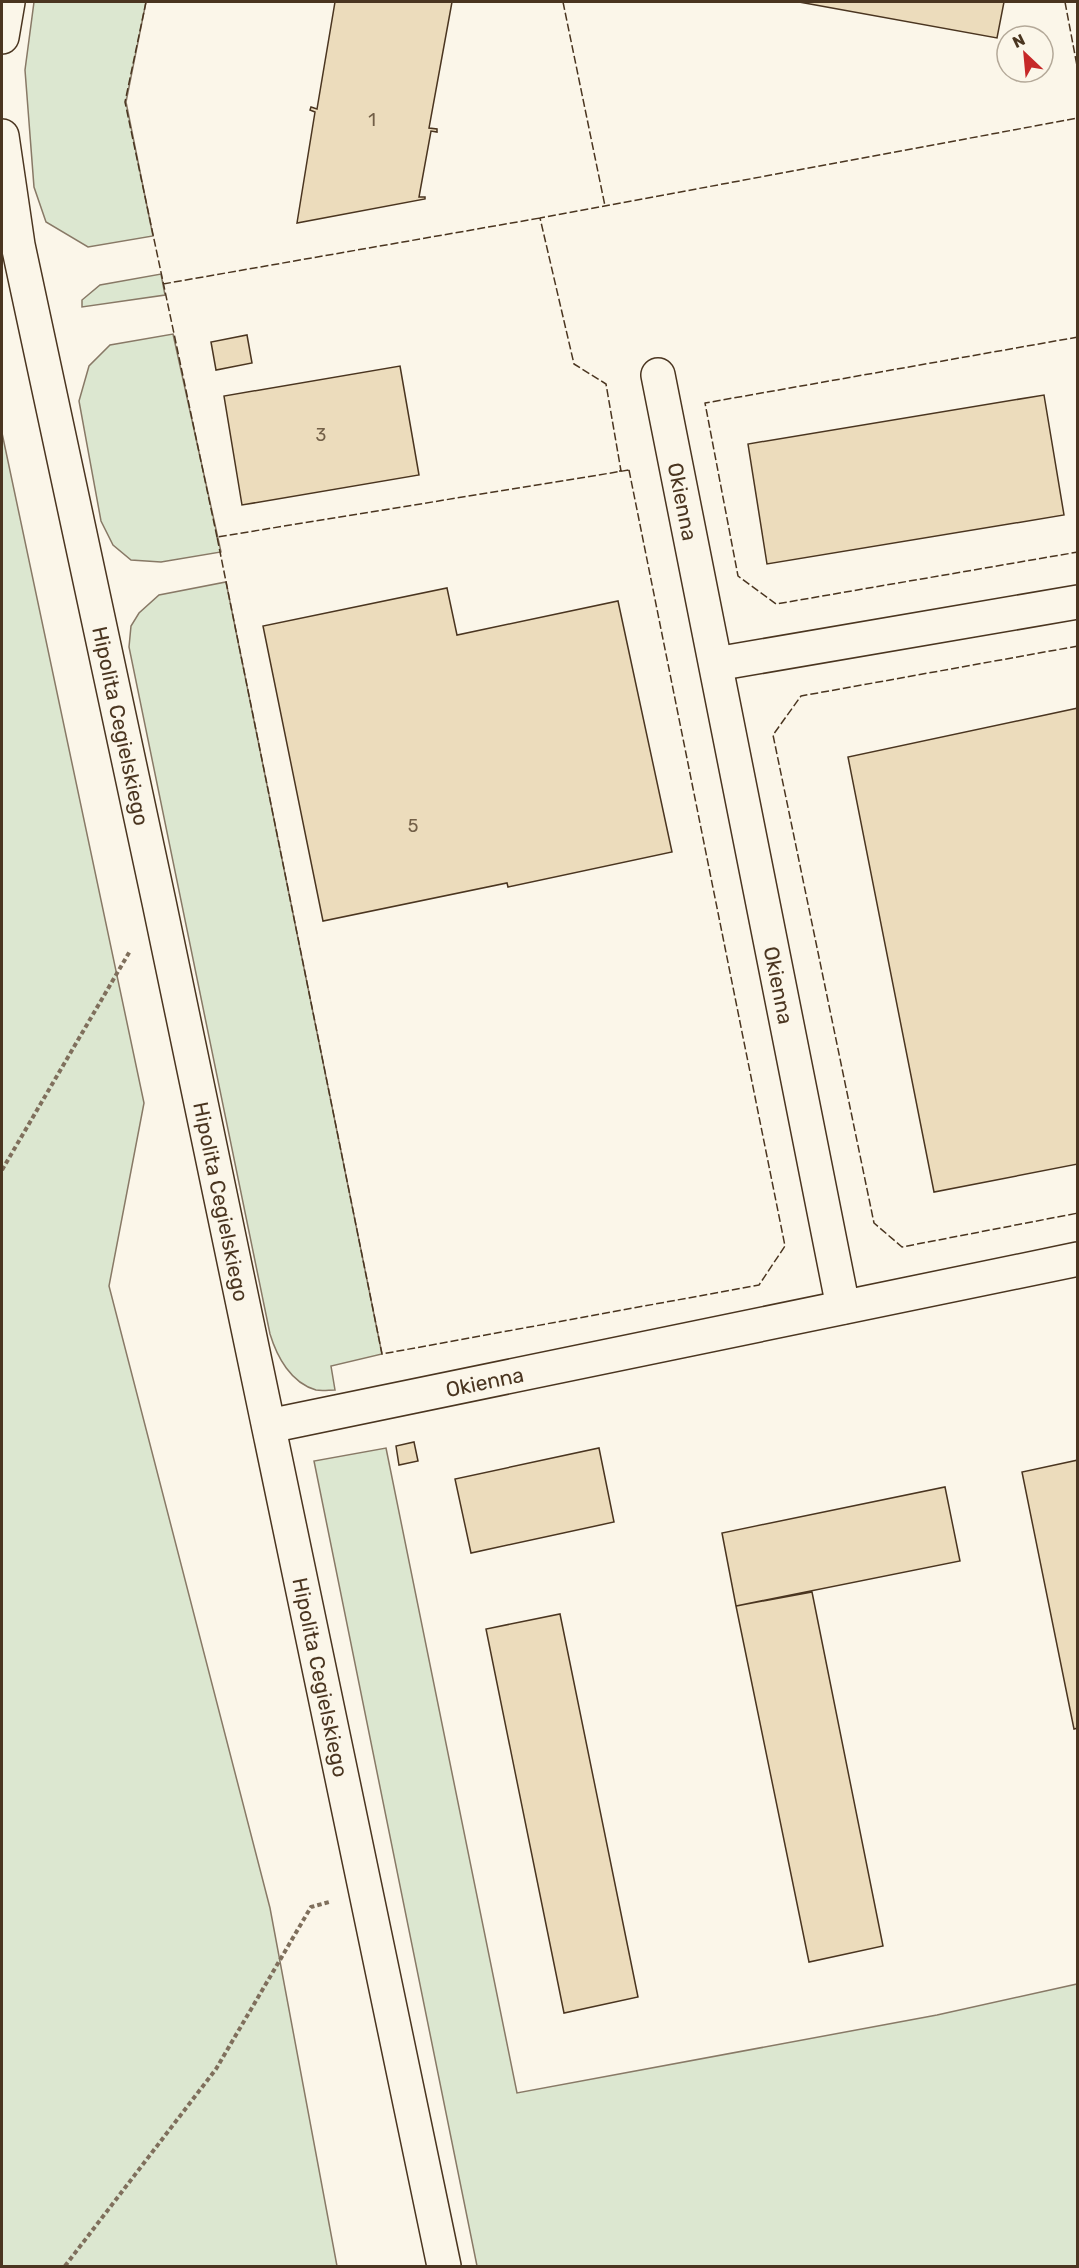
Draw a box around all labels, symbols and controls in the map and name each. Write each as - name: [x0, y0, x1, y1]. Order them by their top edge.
- north arrow: [995, 24, 1055, 84]
- text: N: [1009, 30, 1028, 52]
- house number: 1: [368, 109, 376, 131]
- house number: 3: [316, 424, 326, 446]
- street label: Okienna: [663, 460, 703, 543]
- street label: Hipolita Cegielskiego: [88, 624, 155, 828]
- house number: 5: [408, 815, 418, 837]
- street label: Okienna: [759, 944, 799, 1026]
- street label: Hipolita Cegielskiego: [189, 1099, 255, 1303]
- street label: Okienna: [443, 1361, 526, 1402]
- street label: Hipolita Cegielskiego: [288, 1575, 354, 1779]

